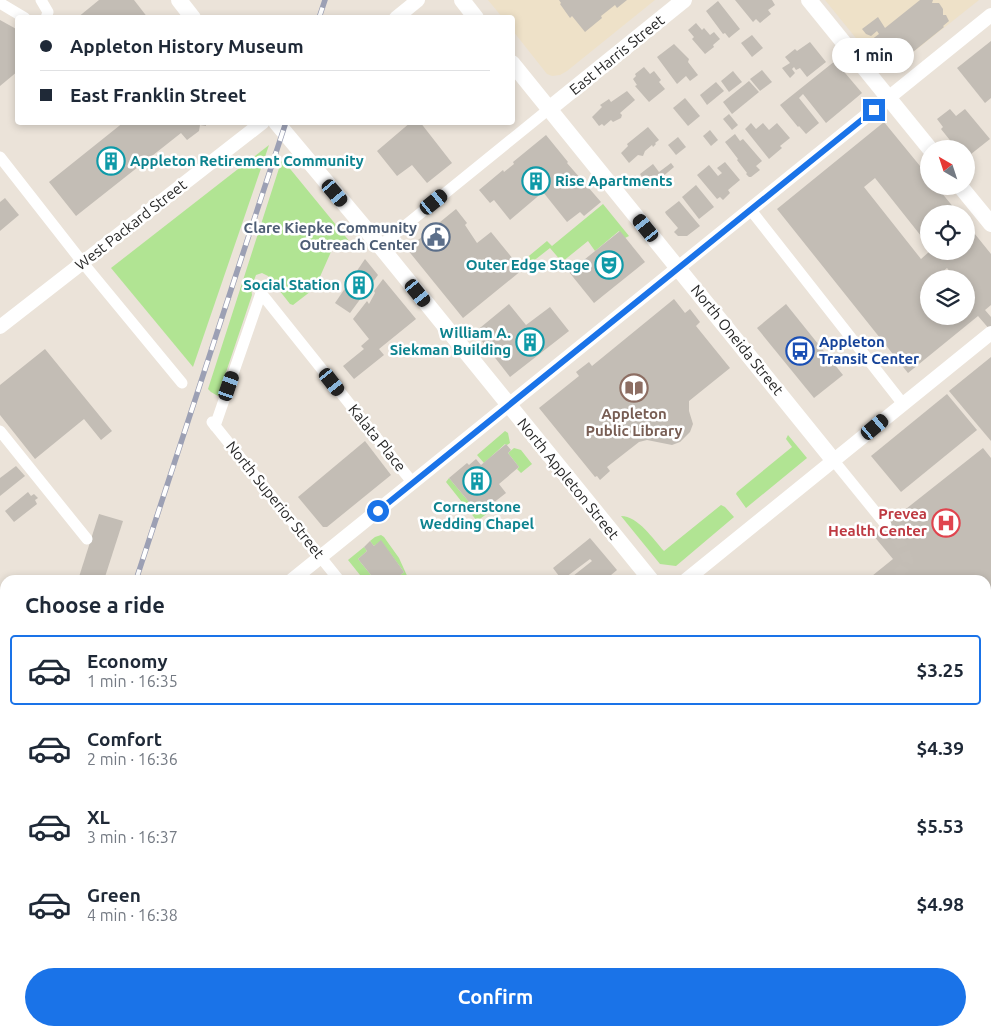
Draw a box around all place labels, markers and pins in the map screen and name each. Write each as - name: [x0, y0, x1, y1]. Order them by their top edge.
- building icon: Appleton Retirement Community: [96, 146, 126, 176]
- place label: Appleton Retirement Community: [130, 152, 364, 169]
- building icon: Rise Apartments: [521, 166, 551, 196]
- place label: Rise Apartments: [555, 172, 672, 189]
- place label: Clare Kiepke Community Outreach Center: [244, 219, 418, 253]
- public building icon: Clare Kiepke Community Outreach Center: [421, 222, 451, 252]
- theatre icon: Outer Edge Stage: [594, 250, 624, 280]
- place label: Outer Edge Stage: [466, 256, 590, 273]
- building icon: Social Station: [344, 270, 374, 300]
- place label: Social Station: [243, 276, 340, 293]
- place label: William A. Siekman Building: [390, 324, 511, 358]
- building icon: William A. Siekman Building: [515, 327, 545, 357]
- place label: Appleton Transit Center: [819, 333, 920, 367]
- bus stop icon: Appleton Transit Center: [785, 336, 815, 366]
- library icon: Appleton Public Library: [619, 373, 649, 403]
- place label: Appleton Public Library: [585, 405, 683, 439]
- building icon: Cornerstone Wedding Chapel: [462, 466, 492, 496]
- place label: Cornerstone Wedding Chapel: [420, 498, 535, 532]
- place label: Prevea Health Center: [828, 505, 928, 539]
- hospital icon: Prevea Health Center: [931, 508, 961, 538]

